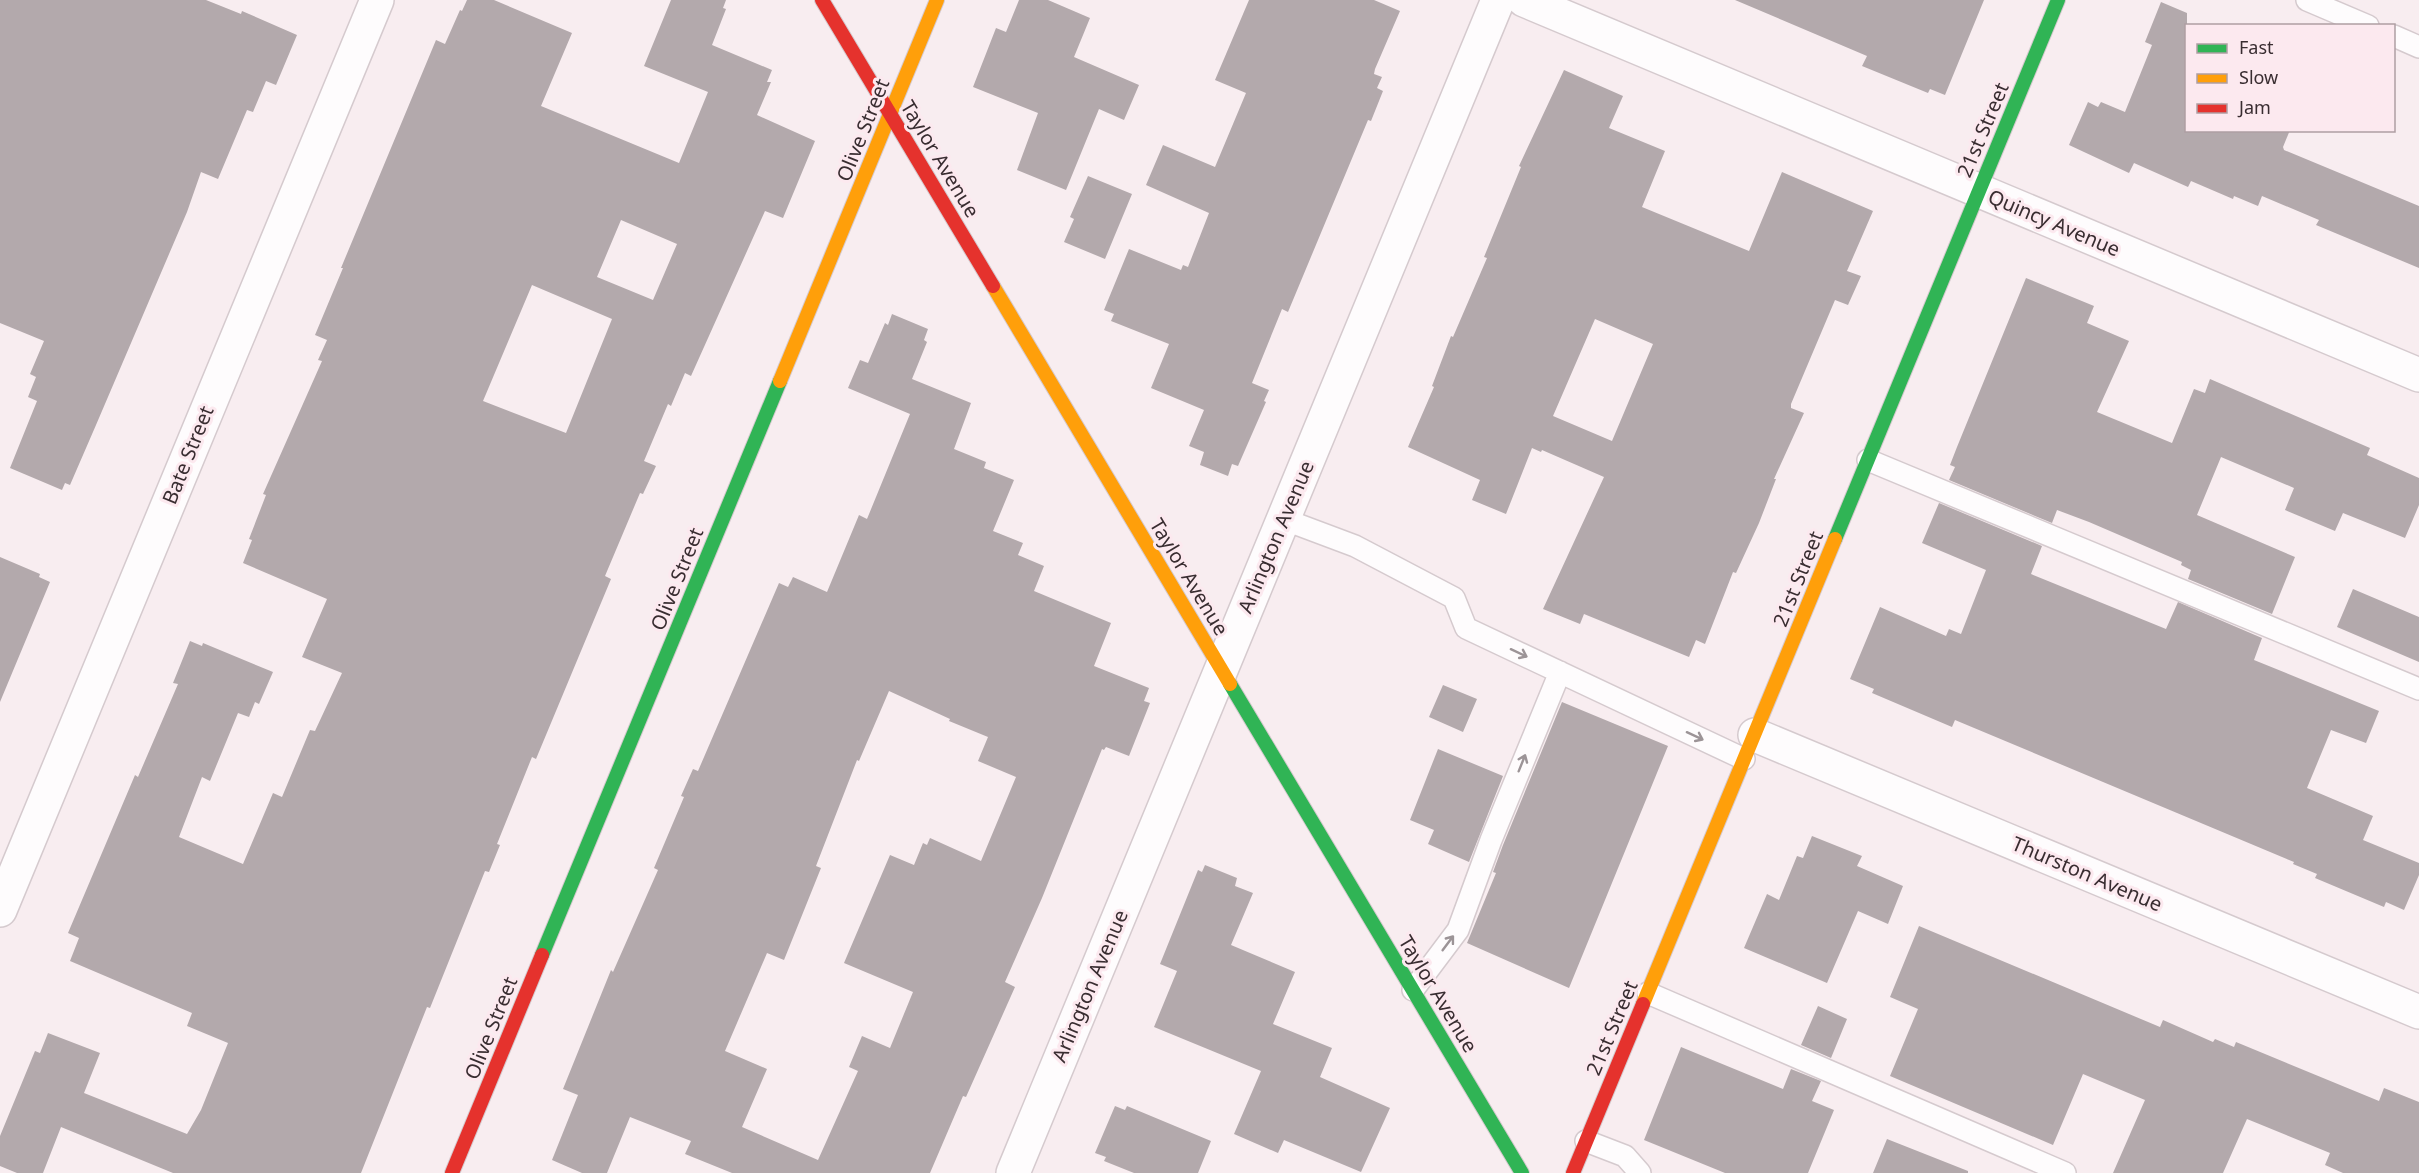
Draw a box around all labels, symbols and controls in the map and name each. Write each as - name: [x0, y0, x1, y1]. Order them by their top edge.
- legend: [2185, 24, 2395, 132]
- text: Fast: [2239, 35, 2274, 59]
- text: Slow: [2239, 65, 2278, 89]
- street label: Olive Street: [830, 74, 895, 185]
- street label: 21st Street: [1950, 78, 2015, 181]
- street label: Taylor Avenue: [895, 95, 986, 222]
- text: Jam: [2237, 95, 2271, 119]
- street label: Quincy Avenue: [1984, 183, 2124, 262]
- street label: Bate Street: [156, 402, 219, 508]
- street label: Arlington Avenue: [1231, 456, 1320, 617]
- street label: Taylor Avenue: [1144, 513, 1235, 640]
- street label: Olive Street: [644, 523, 709, 634]
- street label: 21st Street: [1766, 527, 1829, 631]
- one-way arrow: [1509, 647, 1527, 659]
- one-way arrow: [1686, 730, 1704, 742]
- one-way arrow: [1517, 755, 1528, 773]
- street label: Thurston Avenue: [2008, 830, 2166, 917]
- street label: Arlington Avenue: [1045, 905, 1134, 1066]
- street label: Taylor Avenue: [1393, 930, 1484, 1057]
- one-way arrow: [1441, 935, 1454, 951]
- street label: Olive Street: [458, 972, 523, 1083]
- street label: 21st Street: [1579, 976, 1644, 1079]

